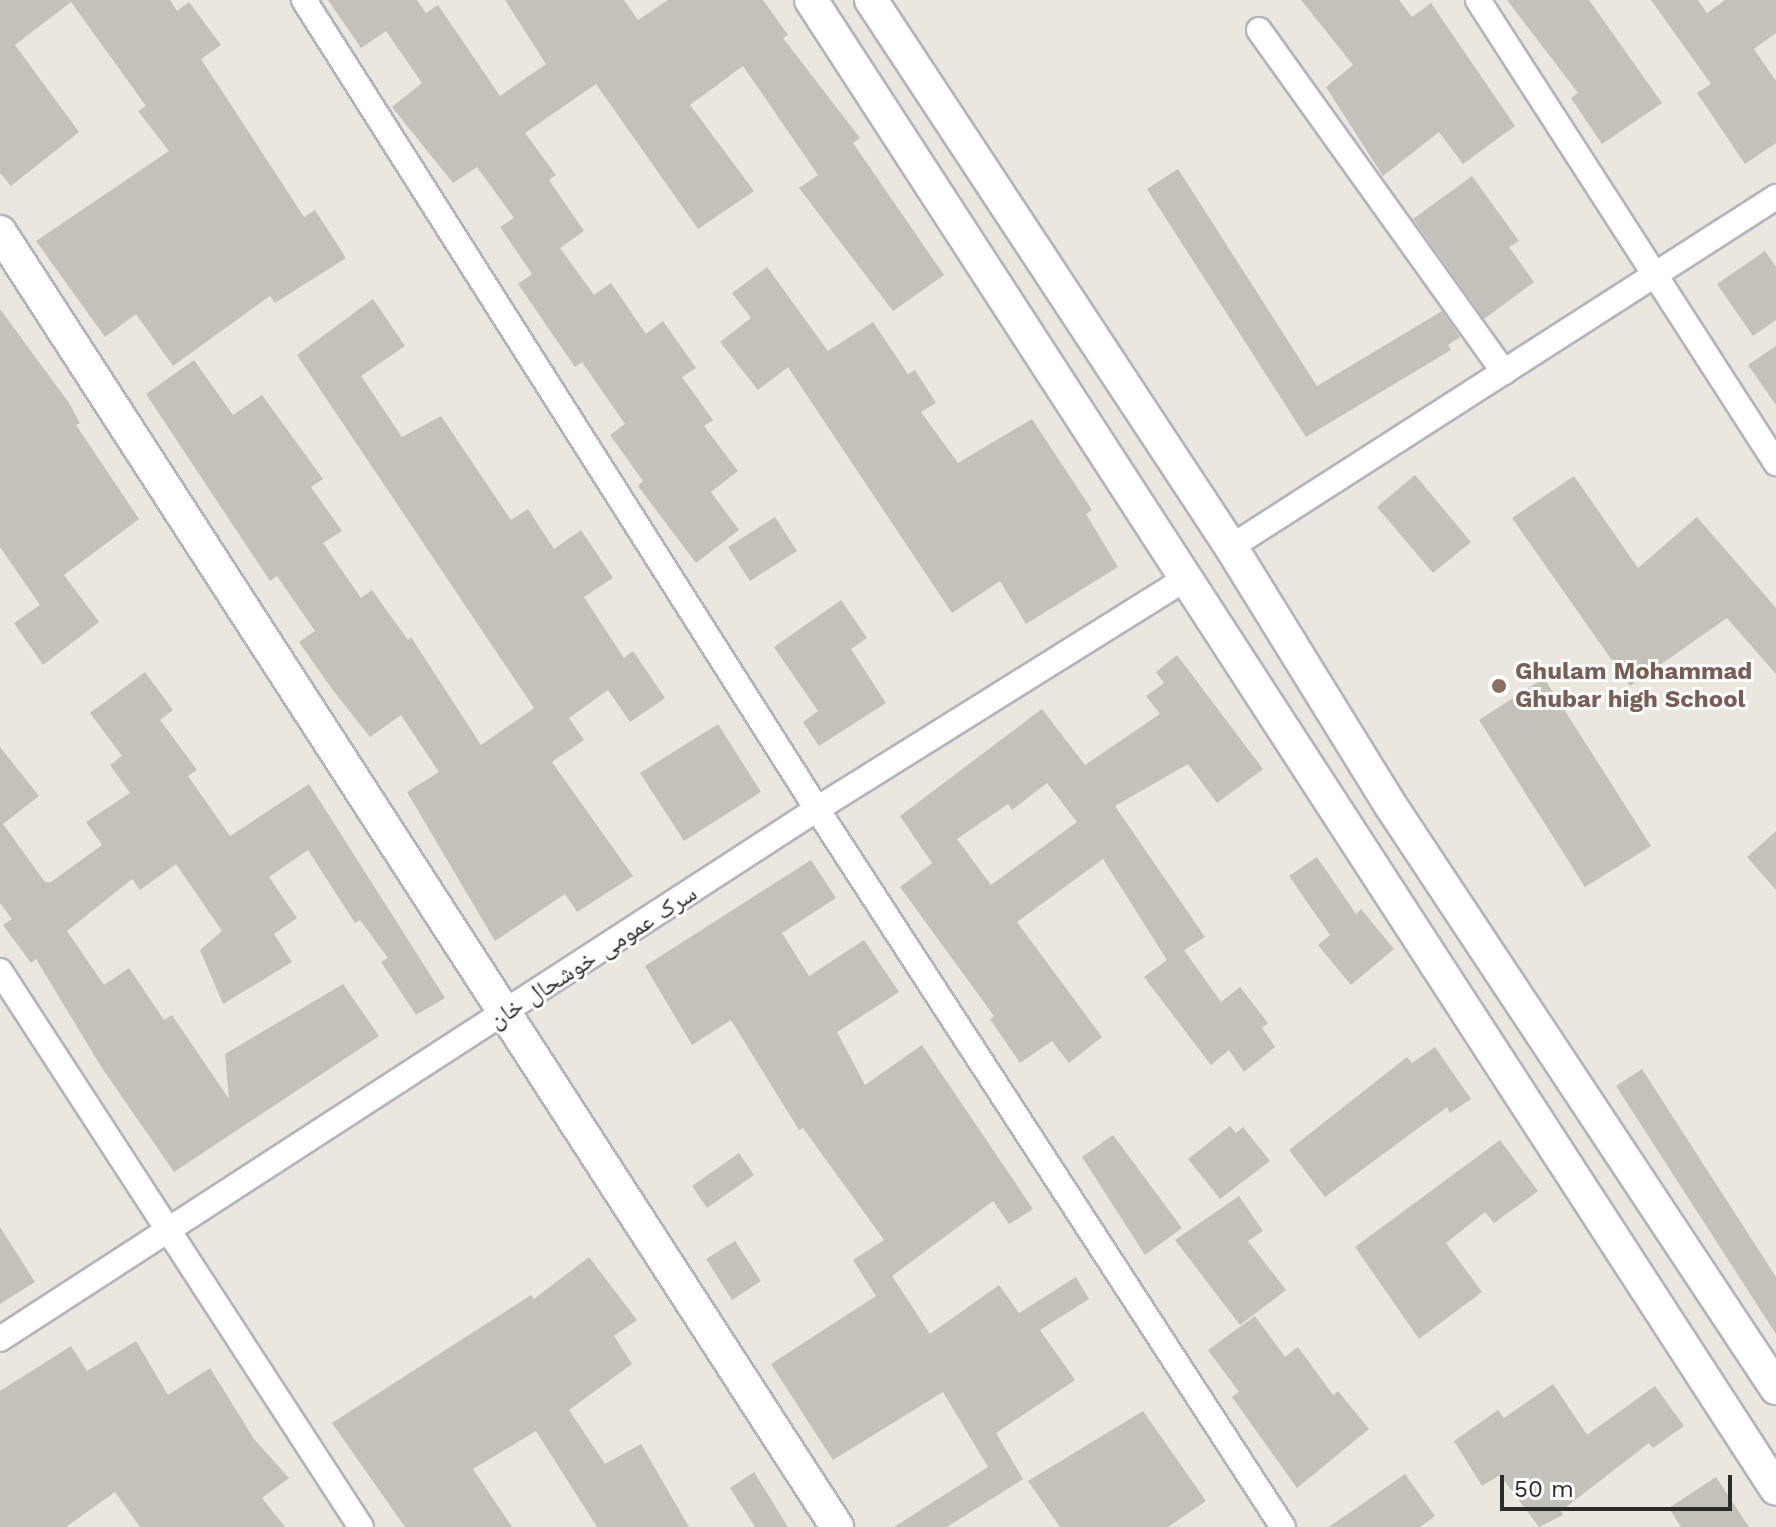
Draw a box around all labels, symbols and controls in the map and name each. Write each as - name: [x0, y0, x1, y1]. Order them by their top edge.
- place label: Ghulam Mohammad Ghubar high School: [1515, 658, 1752, 714]
- marker: Ghulam Mohammad Ghubar high School: [1490, 677, 1508, 695]
- street label: سرک عمومی خوشحال خان: [484, 879, 702, 1035]
- scale bar: [1504, 1459, 1736, 1509]
- text: 50 m: [1514, 1475, 1574, 1503]

